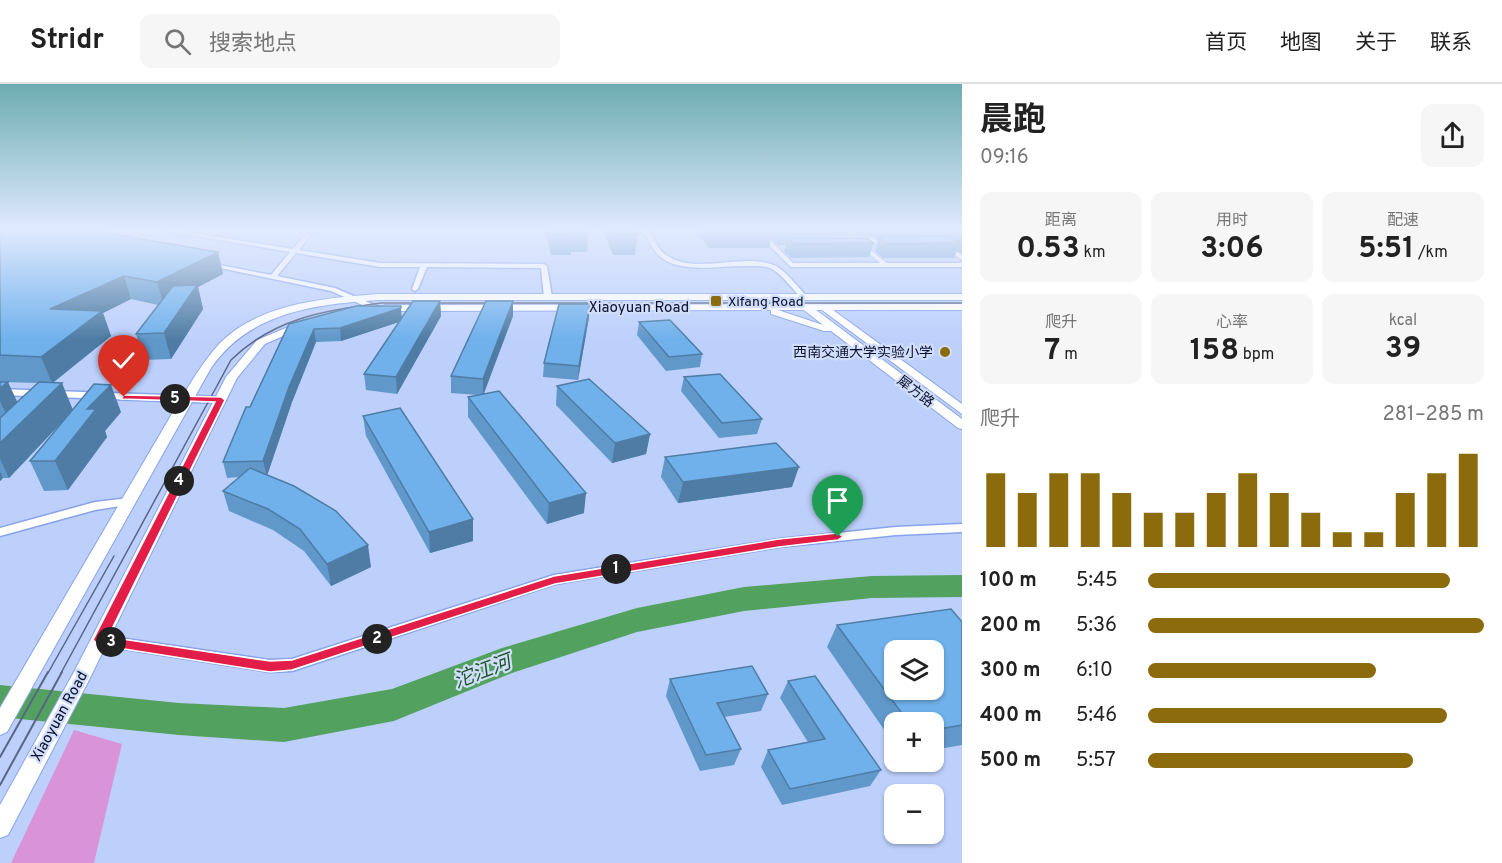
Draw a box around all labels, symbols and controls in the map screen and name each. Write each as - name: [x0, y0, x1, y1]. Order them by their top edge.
- search box: [140, 14, 560, 68]
- text: Stridr: [30, 23, 104, 59]
- icon: search: [161, 25, 194, 58]
- text: 首页: [1205, 30, 1247, 57]
- text: 地图: [1280, 30, 1322, 57]
- text: 关于: [1355, 30, 1397, 57]
- text: 联系: [1430, 30, 1472, 57]
- text: 搜索地点: [209, 31, 297, 58]
- text: 晨跑: [980, 101, 1046, 143]
- button: share: [1421, 104, 1484, 167]
- text: 09:16: [980, 145, 1029, 171]
- text: 距离: [1045, 211, 1077, 231]
- text: 用时: [1216, 211, 1248, 231]
- text: 配速: [1387, 211, 1419, 231]
- text: 0.53: [1016, 231, 1080, 268]
- text: 3:06: [1200, 231, 1264, 268]
- text: 5:51: [1358, 231, 1414, 268]
- text: km: [1080, 243, 1106, 263]
- text: /km: [1414, 243, 1448, 263]
- marker: Xifang Road: [709, 294, 723, 308]
- place label: Xifang Road: [728, 294, 804, 311]
- street label: Xiaoyuan Road: [589, 299, 689, 318]
- text: kcal: [1389, 311, 1417, 331]
- text: 爬升: [1045, 313, 1077, 333]
- text: 心率: [1216, 313, 1248, 333]
- text: 39: [1385, 331, 1421, 368]
- text: 7: [1044, 333, 1060, 370]
- text: 158: [1190, 333, 1239, 370]
- pin: [98, 335, 149, 397]
- icon: check: [107, 344, 140, 377]
- place label: 西南交通大学实验小学: [793, 344, 933, 362]
- marker: 西南交通大学实验小学: [938, 345, 952, 359]
- text: m: [1060, 345, 1078, 365]
- text: bpm: [1239, 345, 1274, 365]
- street label: 犀方路: [893, 373, 937, 412]
- pin: 5: [160, 384, 190, 414]
- text: 5: [170, 389, 180, 409]
- text: 281–285 m: [1383, 402, 1484, 428]
- text: 爬升: [980, 407, 1020, 433]
- pin: 4: [164, 466, 194, 496]
- text: 4: [174, 471, 184, 491]
- pin: [812, 475, 863, 537]
- icon: arrive: [821, 484, 854, 517]
- pin: 1: [601, 554, 631, 584]
- text: 1: [613, 559, 619, 579]
- text: 100 m: [980, 568, 1037, 594]
- text: 5:45: [1076, 568, 1118, 594]
- text: 200 m: [980, 613, 1041, 639]
- text: 5:36: [1076, 613, 1117, 639]
- pin: 2: [362, 624, 392, 654]
- pin: 3: [96, 627, 126, 657]
- text: 2: [372, 629, 382, 649]
- text: 3: [106, 632, 116, 652]
- map controls: [884, 640, 944, 844]
- button: layers: [884, 640, 944, 700]
- water label: 沱江河: [450, 649, 519, 696]
- text: 300 m: [980, 658, 1041, 684]
- text: 6:10: [1076, 658, 1113, 684]
- street label: Xiaoyuan Road: [28, 668, 93, 765]
- text: 400 m: [980, 703, 1042, 729]
- text: 5:46: [1076, 703, 1117, 729]
- button: +: [884, 712, 944, 772]
- text: 500 m: [980, 748, 1041, 774]
- text: 5:57: [1076, 748, 1116, 774]
- button: −: [884, 784, 944, 844]

